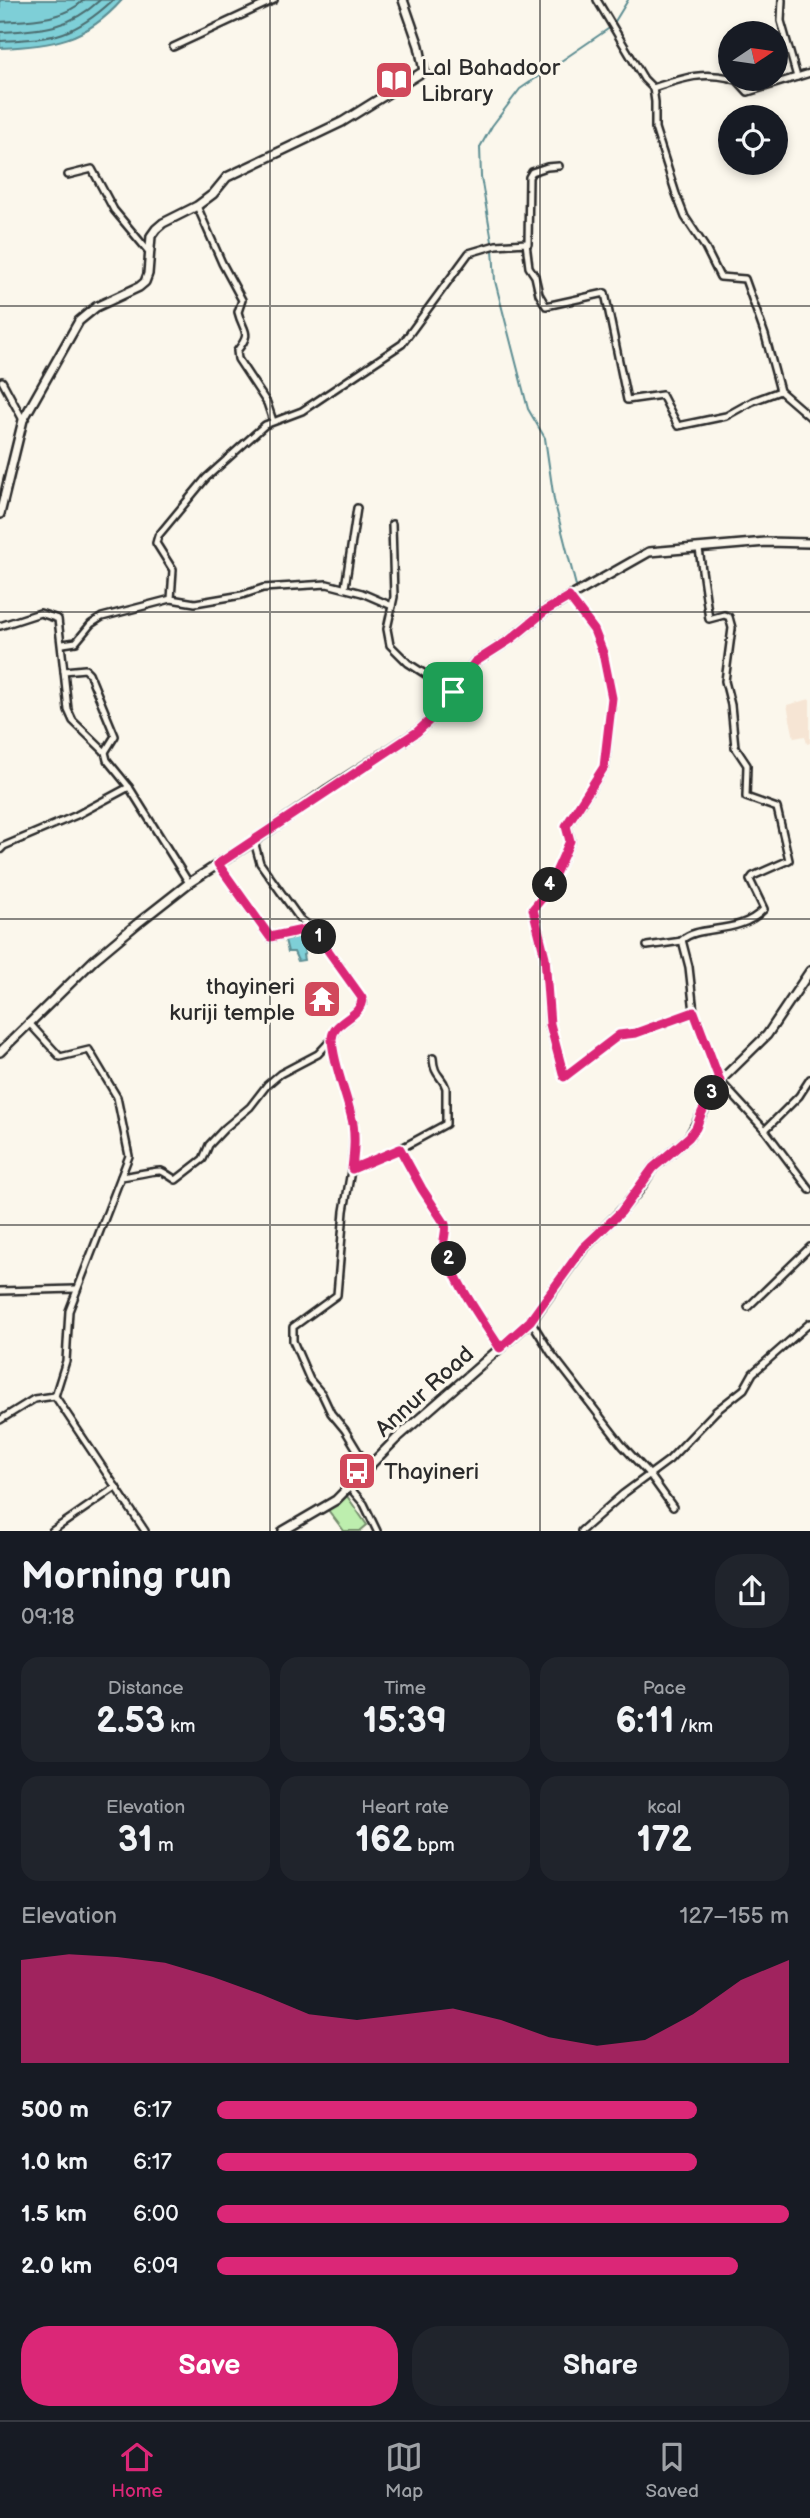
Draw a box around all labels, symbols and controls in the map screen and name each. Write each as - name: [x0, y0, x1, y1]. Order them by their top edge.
- north arrow: [718, 21, 788, 91]
- map controls: [718, 21, 788, 175]
- place label: Lal Bahadoor Library: [421, 54, 561, 108]
- library icon: Lal Bahadoor Library: [373, 59, 415, 101]
- button: locate: [718, 105, 788, 175]
- pin: [423, 662, 483, 722]
- icon: arrive: [434, 673, 472, 711]
- pin: 4: [532, 868, 568, 903]
- text: 4: [544, 873, 555, 896]
- pin: 1: [302, 920, 336, 954]
- text: 1: [315, 925, 323, 948]
- place label: thayineri kuriji temple: [169, 973, 295, 1027]
- temple icon: thayineri kuriji temple: [301, 978, 343, 1020]
- pin: 3: [694, 1076, 730, 1110]
- text: 3: [706, 1081, 717, 1104]
- pin: 2: [432, 1242, 466, 1276]
- text: 2: [443, 1247, 454, 1270]
- street label: Annur Road: [370, 1340, 480, 1443]
- bus stop icon: Thayineri: [336, 1450, 378, 1492]
- place label: Thayineri: [384, 1458, 479, 1486]
- text: Morning run: [21, 1554, 232, 1599]
- button: share: [715, 1554, 789, 1628]
- text: 09:18: [21, 1603, 75, 1631]
- text: Distance: [108, 1677, 184, 1700]
- text: Time: [384, 1677, 426, 1700]
- text: Pace: [643, 1677, 686, 1700]
- text: 2.53: [96, 1700, 165, 1743]
- text: 15:39: [363, 1700, 447, 1743]
- text: 6:11: [615, 1700, 674, 1743]
- text: km: [165, 1715, 195, 1738]
- text: /km: [674, 1715, 713, 1738]
- text: Elevation: [106, 1796, 185, 1819]
- text: Heart rate: [361, 1796, 449, 1819]
- text: kcal: [647, 1796, 681, 1819]
- text: 31: [118, 1819, 153, 1862]
- text: 162: [355, 1819, 412, 1862]
- text: 172: [637, 1819, 692, 1862]
- text: m: [153, 1834, 174, 1857]
- text: bpm: [412, 1834, 455, 1857]
- text: Elevation: [21, 1902, 117, 1930]
- text: 127–155 m: [680, 1902, 789, 1930]
- text: 500 m: [21, 2096, 89, 2124]
- text: 6:17: [133, 2096, 172, 2124]
- text: 1.0 km: [21, 2148, 88, 2176]
- text: 6:17: [133, 2148, 172, 2176]
- text: 1.5 km: [21, 2200, 87, 2228]
- text: 6:00: [133, 2200, 179, 2228]
- text: 2.0 km: [21, 2252, 92, 2280]
- text: 6:09: [133, 2252, 179, 2280]
- button: Save: [21, 2326, 398, 2406]
- button: Share: [412, 2326, 789, 2406]
- tab: Home: [111, 2438, 163, 2503]
- tab: Map: [385, 2438, 423, 2503]
- tab: Saved: [646, 2438, 699, 2503]

